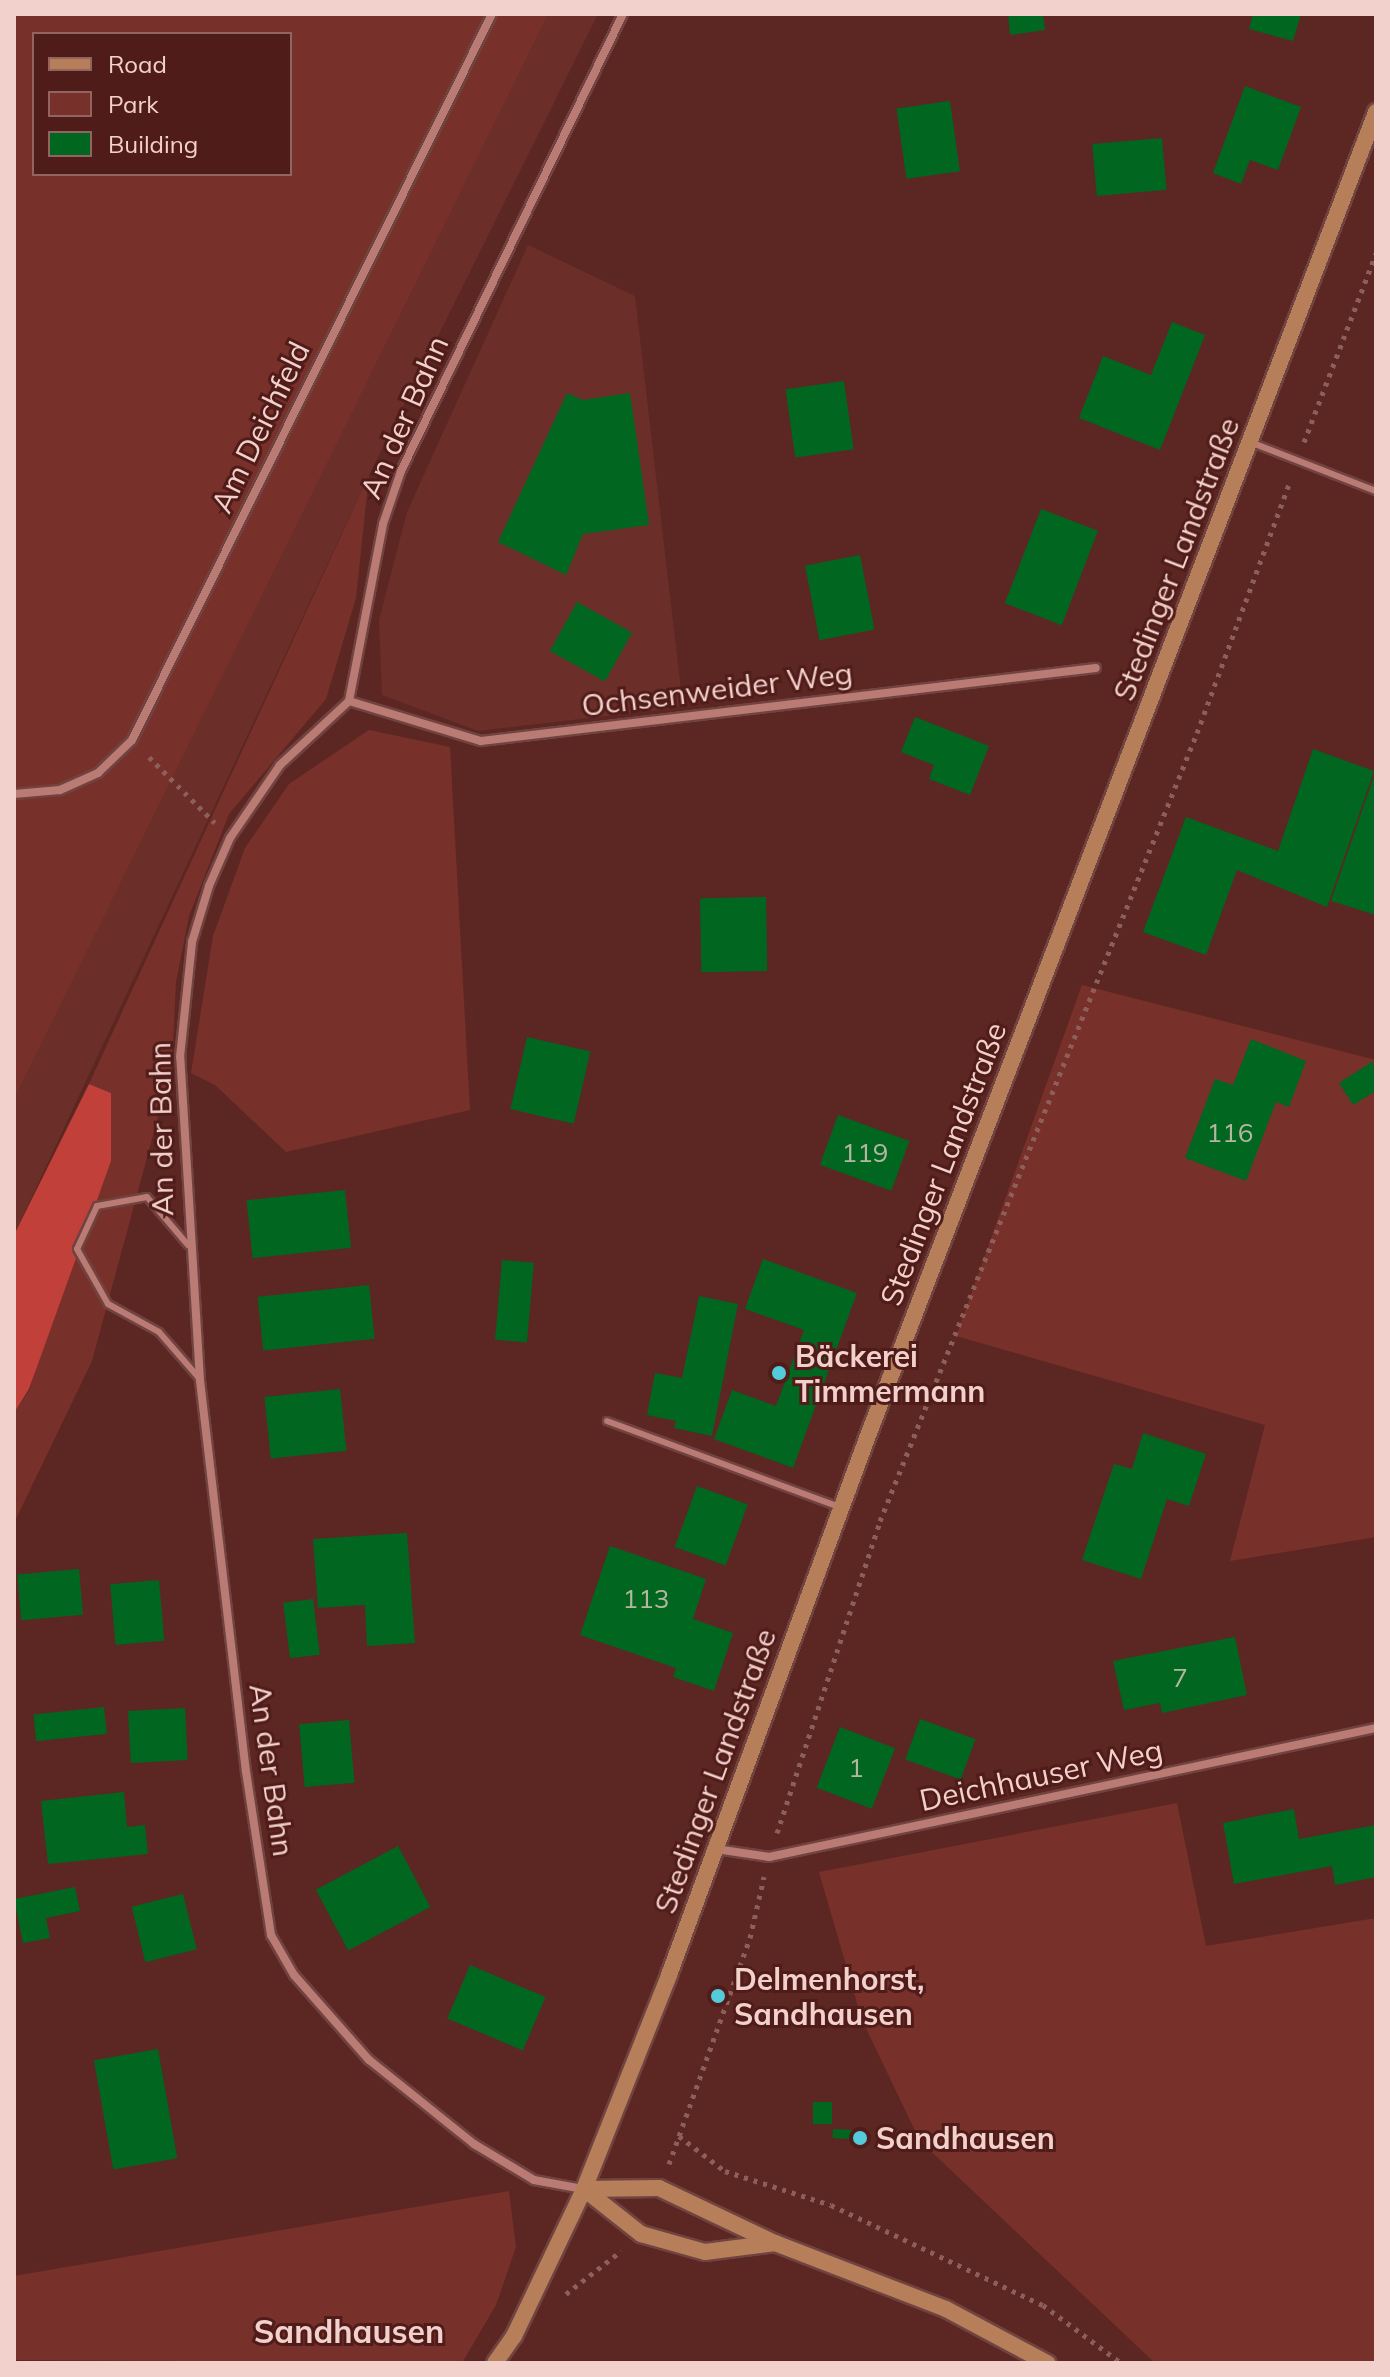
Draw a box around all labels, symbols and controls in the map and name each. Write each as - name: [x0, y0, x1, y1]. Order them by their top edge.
- legend: [32, 32, 292, 176]
- text: Road: [108, 49, 167, 79]
- text: Park: [108, 89, 159, 119]
- text: Building: [108, 129, 198, 159]
- street label: An der Bahn: [352, 330, 456, 504]
- street label: Am Deichfeld: [203, 336, 317, 518]
- street label: Stedinger Landstraße: [1105, 412, 1247, 706]
- street label: Ochsenweider Weg: [580, 655, 854, 723]
- street label: Stedinger Landstraße: [872, 1017, 1014, 1311]
- street label: An der Bahn: [141, 1042, 181, 1216]
- house number: 116: [1207, 1117, 1253, 1149]
- house number: 119: [842, 1137, 888, 1169]
- place label: Bäckerei Timmermann: [795, 1338, 985, 1408]
- marker: Bäckerei Timmermann: [770, 1364, 788, 1382]
- house number: 113: [623, 1583, 669, 1615]
- street label: Stedinger Landstraße: [647, 1624, 783, 1918]
- house number: 7: [1172, 1662, 1188, 1694]
- street label: An der Bahn: [242, 1681, 302, 1859]
- street label: Deichhauser Weg: [916, 1732, 1166, 1818]
- house number: 1: [848, 1752, 864, 1784]
- place label: Delmenhorst, Sandhausen: [734, 1961, 924, 2032]
- marker: Delmenhorst, Sandhausen: [709, 1987, 727, 2005]
- place label: Sandhausen: [876, 2120, 1055, 2156]
- marker: Sandhausen: [851, 2129, 869, 2147]
- district label: Sandhausen: [254, 2312, 444, 2350]

